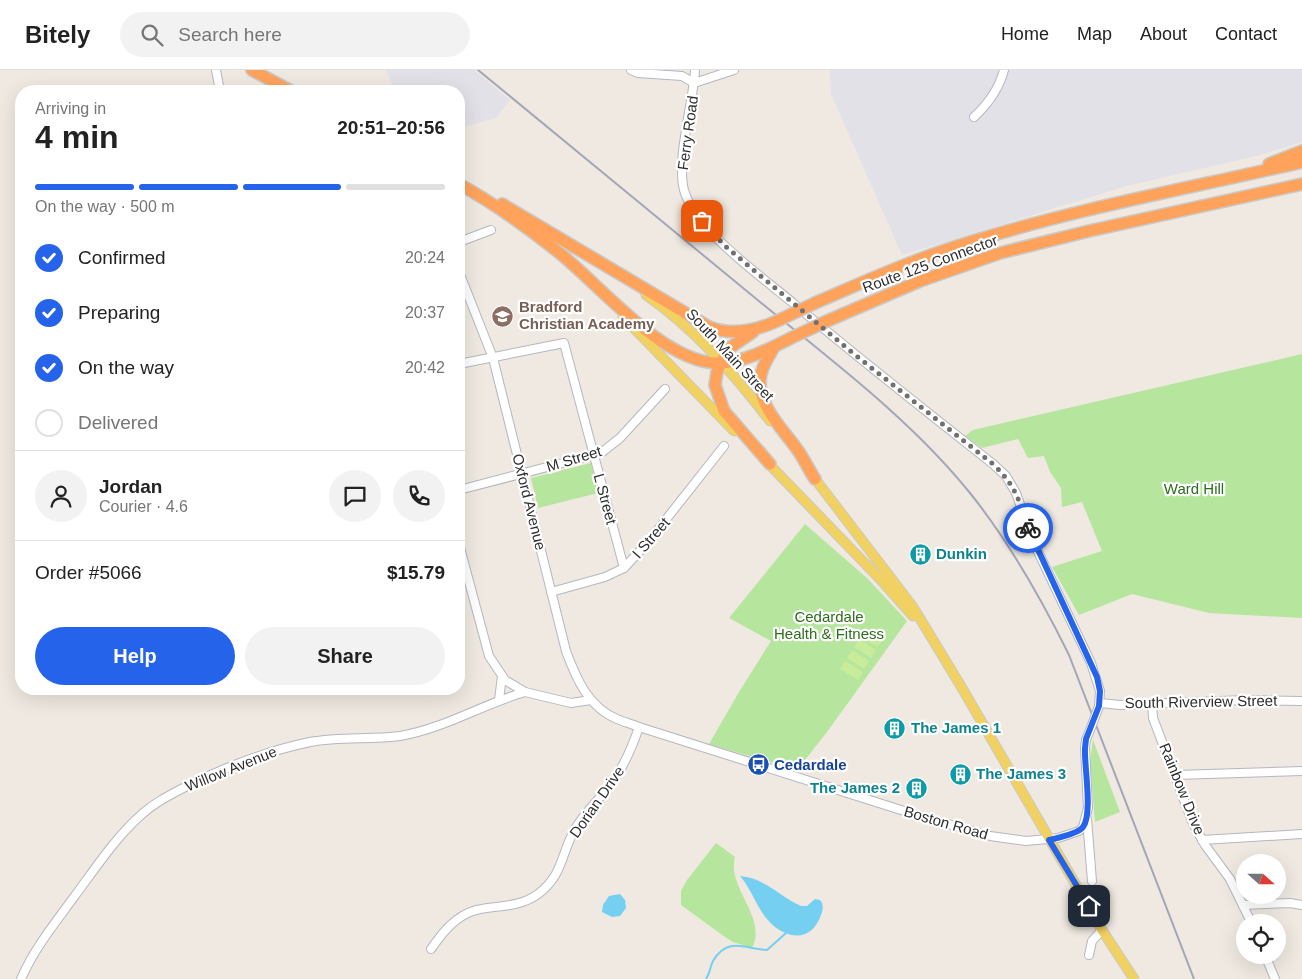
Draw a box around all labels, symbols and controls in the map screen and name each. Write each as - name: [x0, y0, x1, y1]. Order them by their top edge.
- search box: [120, 12, 470, 57]
- text: Bitely: [25, 21, 90, 48]
- icon: search: [138, 21, 166, 49]
- text: Search here: [178, 24, 282, 45]
- text: Home: [1001, 24, 1049, 44]
- text: Map: [1077, 24, 1112, 44]
- text: About: [1140, 24, 1187, 44]
- text: Contact: [1215, 24, 1277, 44]
- street label: Ferry Road: [674, 95, 701, 171]
- text: Arriving in: [35, 100, 106, 117]
- text: 20:51–20:56: [337, 117, 445, 138]
- text: 4 min: [35, 119, 119, 155]
- text: On the way · 500 m: [35, 198, 175, 215]
- pin: [681, 200, 723, 242]
- icon: bag: [688, 207, 716, 235]
- street label: Route 125 Connector: [860, 231, 1000, 296]
- icon: check: [35, 244, 63, 272]
- text: Confirmed: [78, 247, 166, 268]
- text: 20:24: [405, 249, 445, 266]
- place label: Bradford Christian Academy: [519, 298, 655, 332]
- icon: check: [35, 299, 63, 327]
- text: Preparing: [78, 302, 160, 323]
- text: 20:37: [405, 304, 445, 321]
- school or university icon: Bradford Christian Academy: [491, 304, 515, 328]
- street label: South Main Street: [683, 305, 778, 405]
- icon: check: [35, 354, 63, 382]
- text: On the way: [78, 357, 174, 378]
- text: 20:42: [405, 359, 445, 376]
- text: Delivered: [78, 412, 158, 433]
- street label: M Street: [544, 442, 604, 475]
- street label: Oxford Avenue: [509, 452, 550, 552]
- button: person: [35, 470, 87, 522]
- button: chat: [329, 470, 381, 522]
- button: phone: [393, 470, 445, 522]
- street label: L Street: [591, 472, 621, 527]
- text: Jordan: [99, 476, 162, 497]
- park label: Ward Hill: [1164, 480, 1224, 497]
- text: Courier · 4.6: [99, 498, 188, 515]
- courier: [1003, 503, 1053, 553]
- street label: I Street: [628, 513, 673, 561]
- icon: bike: [1014, 514, 1042, 542]
- building icon: Dunkin: [908, 542, 932, 566]
- place label: Dunkin: [936, 545, 987, 562]
- text: Order #5066: [35, 562, 142, 583]
- text: $15.79: [387, 562, 445, 583]
- park label: Cedardale Health & Fitness: [774, 608, 884, 642]
- button: Help: [35, 627, 235, 685]
- button: Share: [245, 627, 445, 685]
- street label: South Riverview Street: [1125, 692, 1278, 711]
- building icon: The James 1: [883, 716, 907, 740]
- place label: The James 1: [911, 719, 1001, 736]
- street label: Rainbow Drive: [1156, 740, 1209, 837]
- street label: Willow Avenue: [183, 742, 279, 795]
- bus stop icon: Cedardale: [746, 753, 770, 777]
- place label: Cedardale: [774, 756, 847, 773]
- building icon: The James 3: [948, 762, 972, 786]
- street label: Dorian Drive: [566, 763, 627, 841]
- place label: The James 3: [976, 765, 1066, 782]
- building icon: The James 2: [904, 776, 928, 800]
- place label: The James 2: [810, 779, 900, 796]
- street label: Boston Road: [902, 802, 990, 843]
- north arrow: [1236, 854, 1286, 904]
- map controls: [1236, 854, 1286, 964]
- pin: [1068, 885, 1110, 927]
- icon: home: [1075, 892, 1103, 920]
- button: locate: [1236, 914, 1286, 964]

